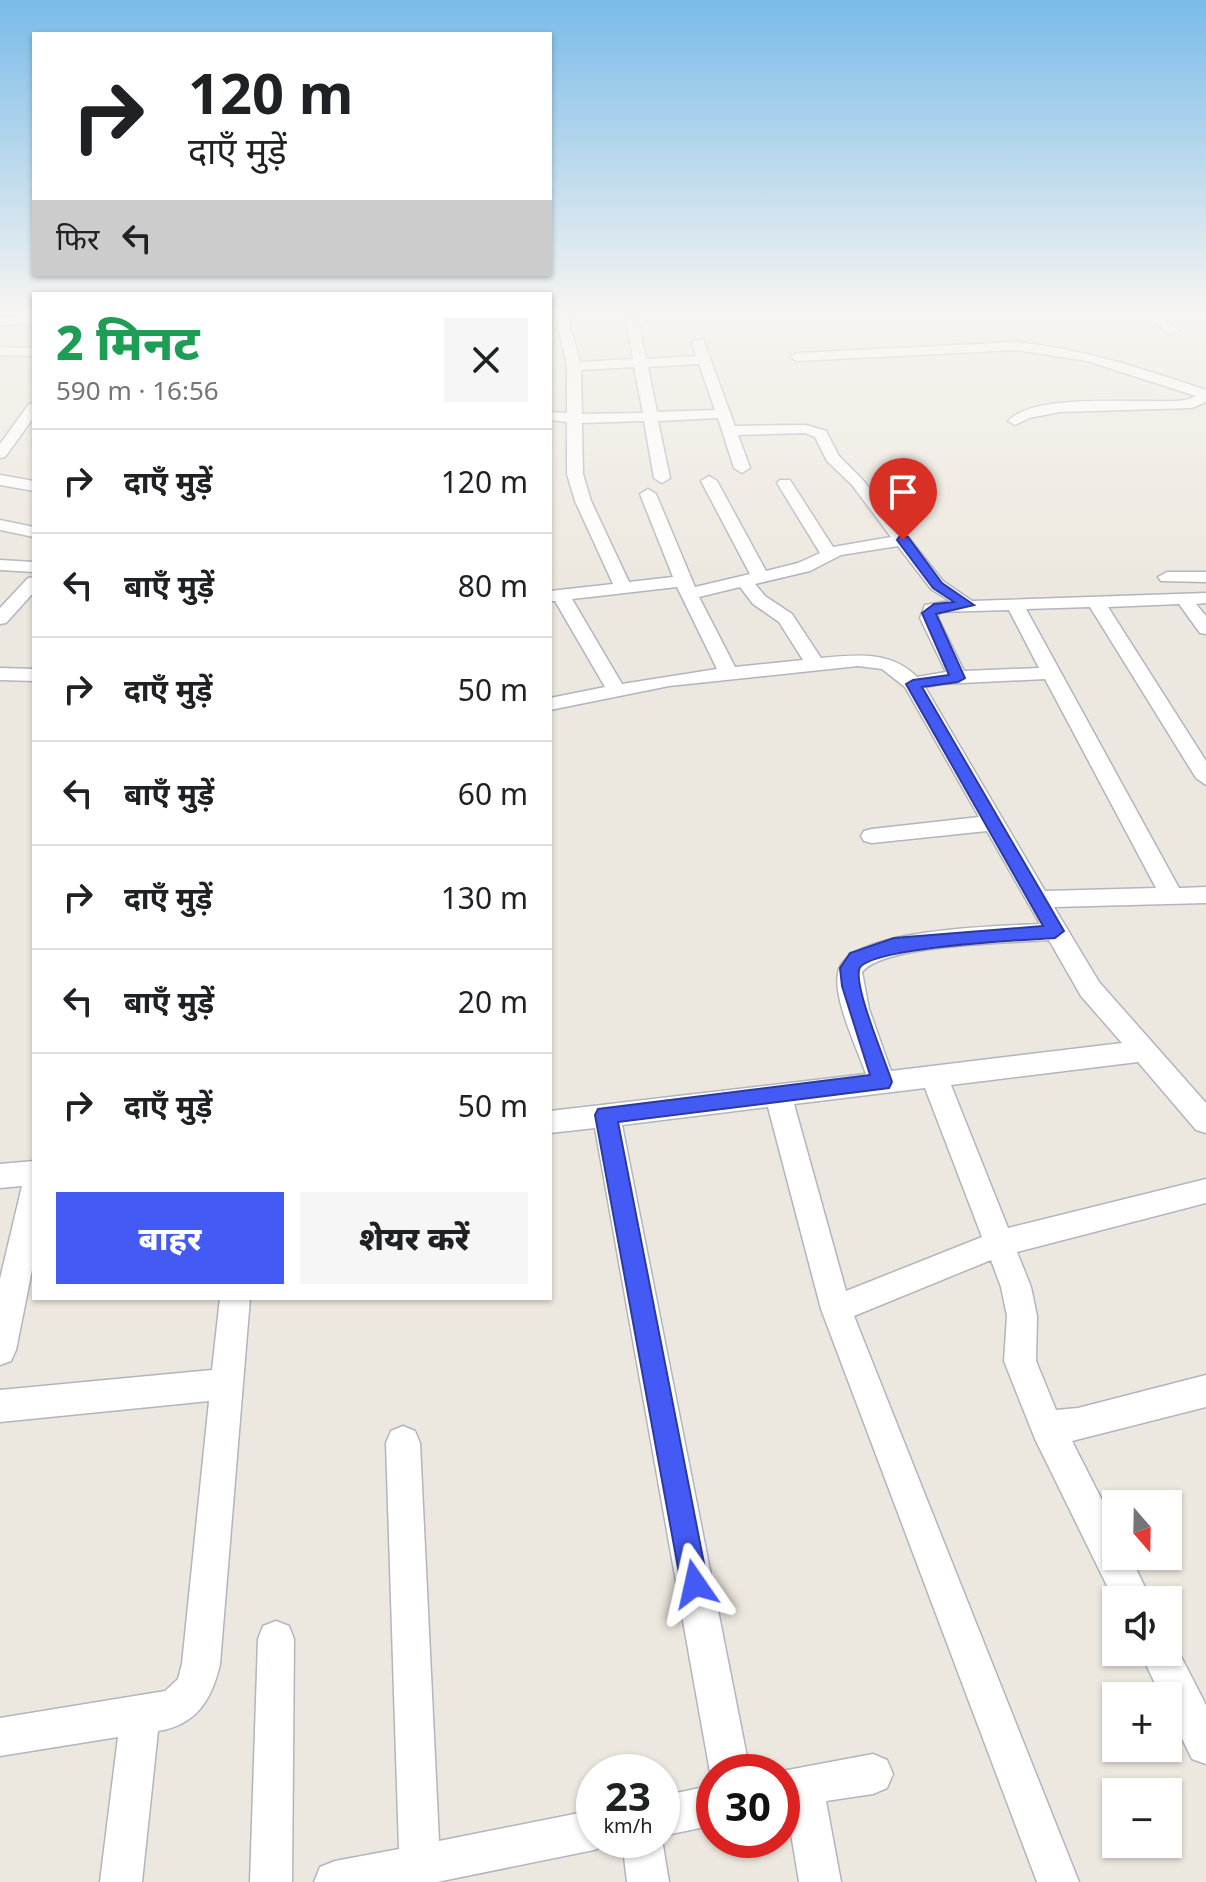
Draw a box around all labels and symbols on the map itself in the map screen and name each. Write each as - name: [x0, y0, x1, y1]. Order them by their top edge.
- pin: [869, 458, 937, 540]
- north arrow: [1102, 1490, 1182, 1570]
- position arrow: [653, 1542, 737, 1626]
- speed limit sign: 30: [696, 1754, 800, 1858]

